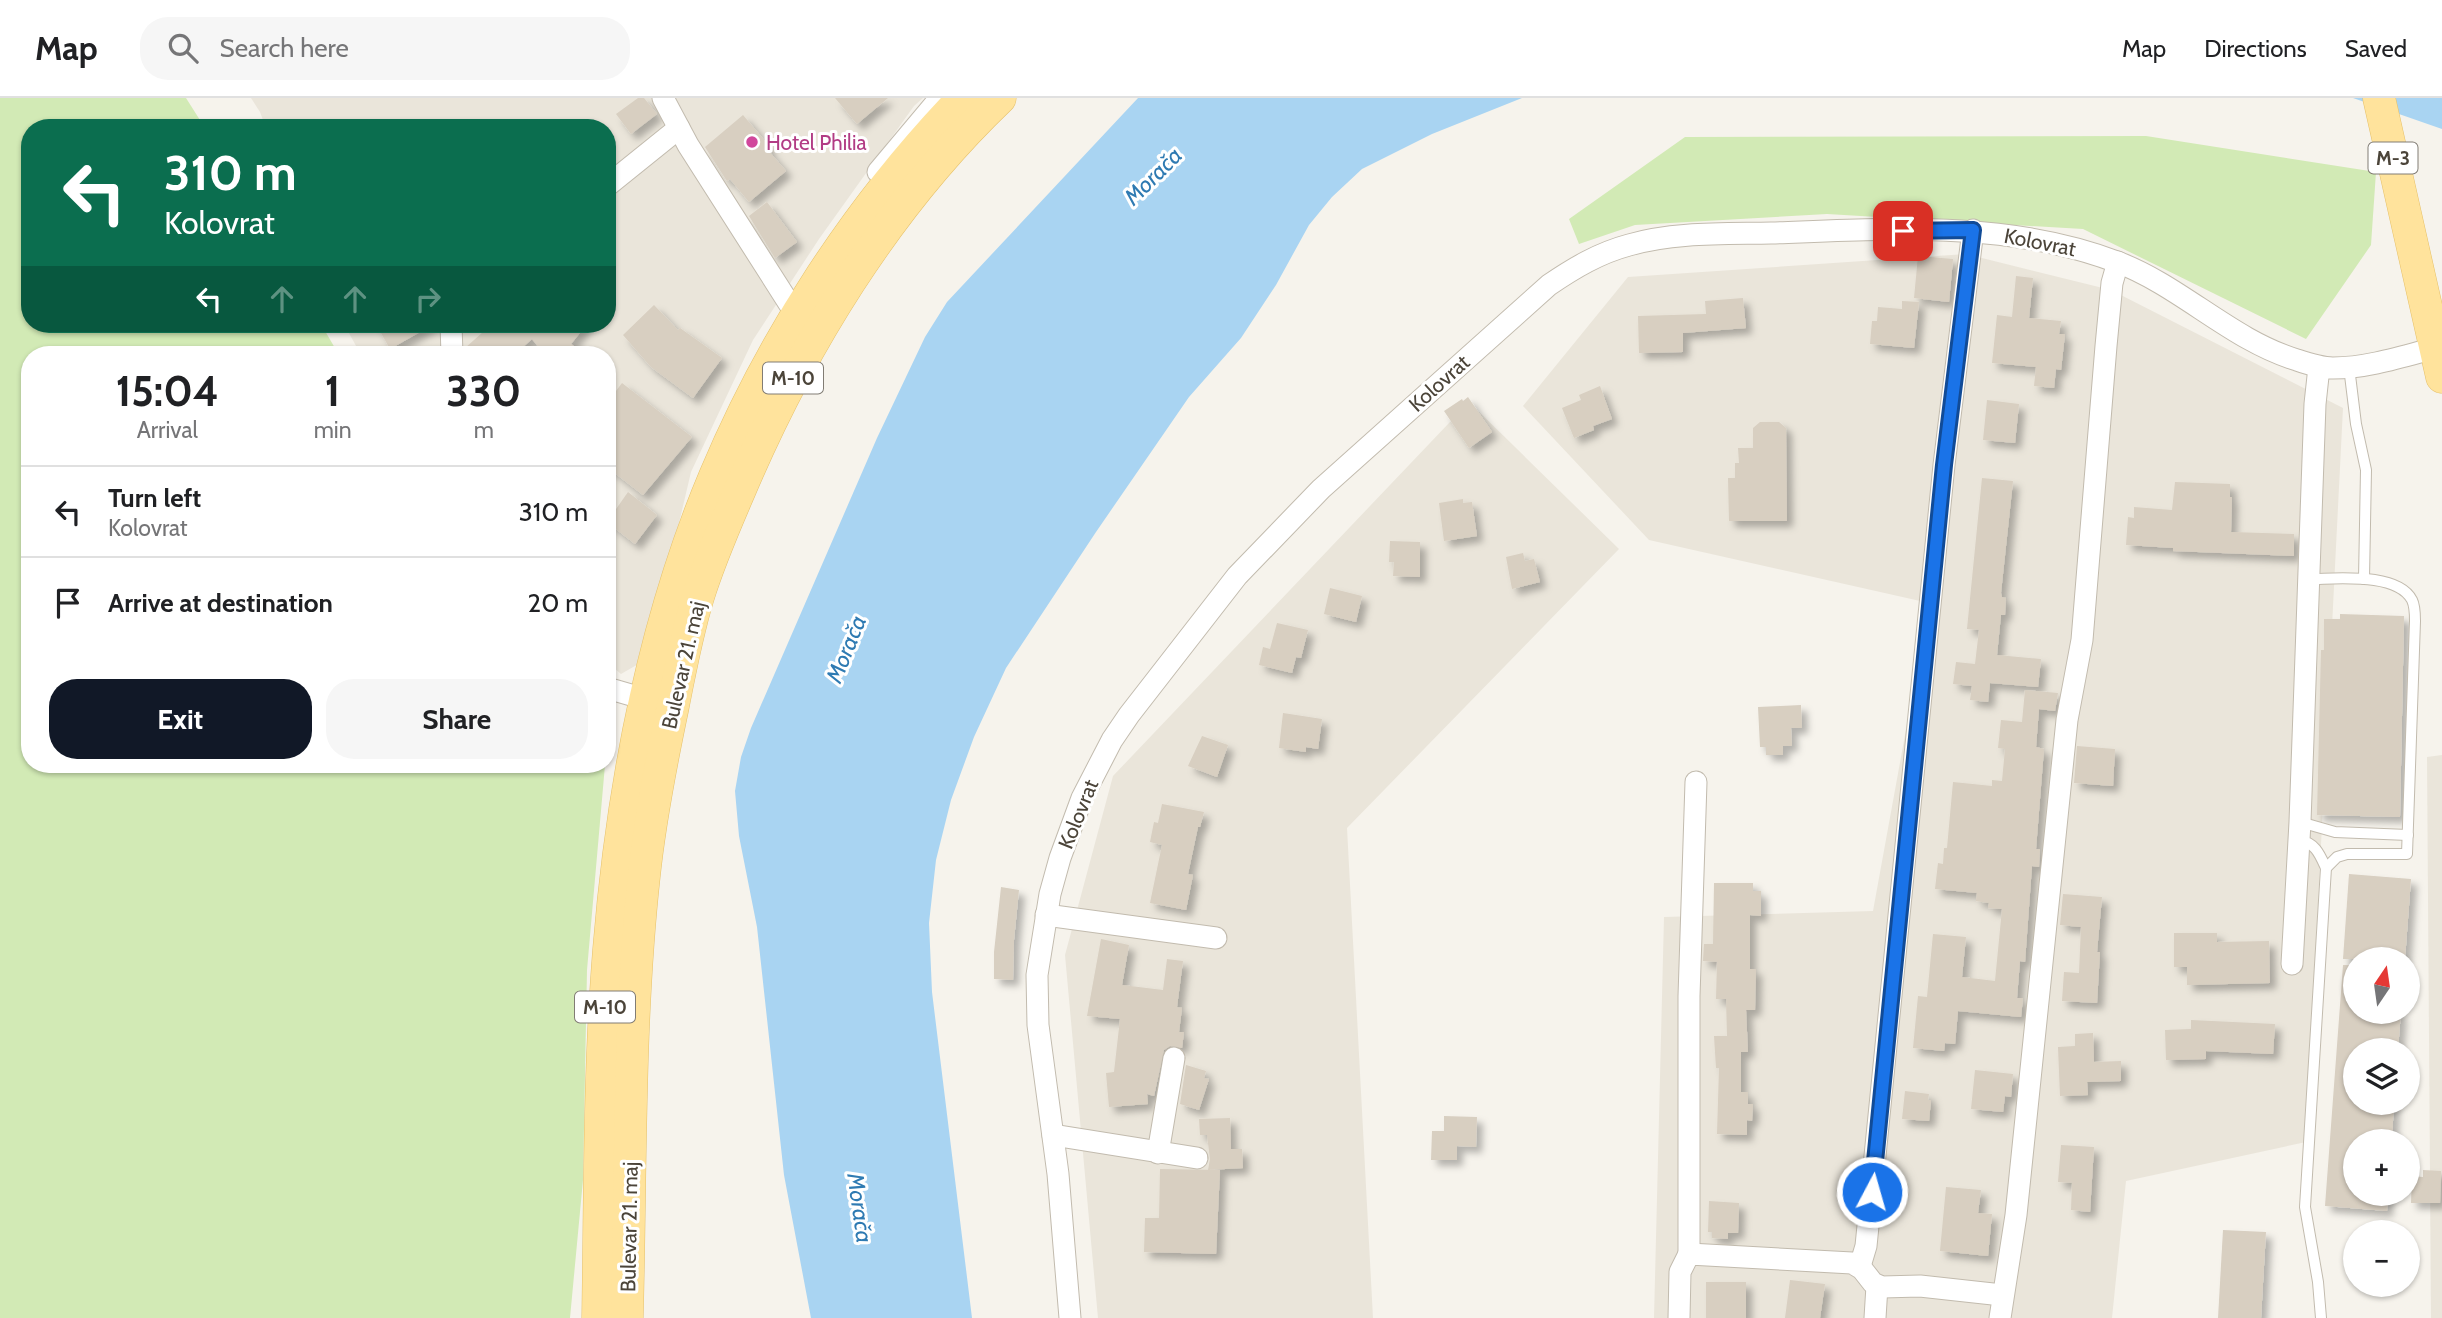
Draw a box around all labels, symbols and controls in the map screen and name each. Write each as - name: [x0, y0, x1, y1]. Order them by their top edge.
- search box: [140, 17, 630, 80]
- text: Map: [35, 28, 98, 68]
- icon: search: [164, 29, 202, 67]
- text: Search here: [220, 32, 349, 64]
- text: Map: [2122, 34, 2166, 63]
- text: Directions: [2204, 34, 2307, 63]
- text: Saved: [2345, 34, 2407, 63]
- place label: Hotel Philia: [766, 130, 867, 155]
- marker: Hotel Philia: [744, 134, 760, 150]
- water label: Morača: [1118, 141, 1188, 211]
- road number: M-3: [2368, 142, 2418, 174]
- text: 310 m: [164, 143, 297, 202]
- icon: left: [49, 147, 140, 238]
- pin: [1873, 201, 1933, 261]
- text: Kolovrat: [164, 203, 275, 242]
- icon: arrive: [1884, 212, 1922, 250]
- street label: Kolovrat: [2002, 223, 2078, 261]
- icon: left: [190, 280, 228, 318]
- icon: ahead: [263, 280, 301, 318]
- icon: ahead: [336, 280, 374, 318]
- icon: right: [409, 280, 447, 318]
- street label: Kolovrat: [1404, 349, 1474, 417]
- road number: M-10: [763, 362, 823, 394]
- text: 15:04: [116, 365, 219, 417]
- text: 1: [325, 365, 340, 417]
- text: 330: [446, 365, 521, 417]
- text: Arrival: [137, 416, 198, 444]
- text: min: [314, 416, 352, 444]
- text: m: [474, 416, 494, 444]
- text: Turn left: [108, 482, 201, 514]
- icon: left: [49, 493, 87, 531]
- text: 310 m: [519, 496, 588, 528]
- text: Kolovrat: [108, 514, 188, 542]
- icon: arrive: [49, 584, 87, 622]
- text: Arrive at destination: [108, 587, 333, 619]
- text: 20 m: [528, 587, 588, 619]
- street label: Bulevar 21. maj: [656, 599, 711, 732]
- water label: Morača: [819, 611, 872, 688]
- button: Exit: [49, 679, 312, 759]
- button: Share: [326, 679, 588, 759]
- street label: Kolovrat: [1053, 776, 1103, 852]
- north arrow: [2343, 947, 2420, 1024]
- map controls: [2343, 947, 2420, 1297]
- road number: M-10: [575, 992, 635, 1023]
- button: layers: [2343, 1038, 2420, 1115]
- button: +: [2343, 1129, 2420, 1206]
- position arrow: [1835, 1155, 1909, 1229]
- street label: Bulevar 21. maj: [615, 1162, 644, 1292]
- water label: Morača: [841, 1170, 879, 1245]
- button: −: [2343, 1220, 2420, 1297]

